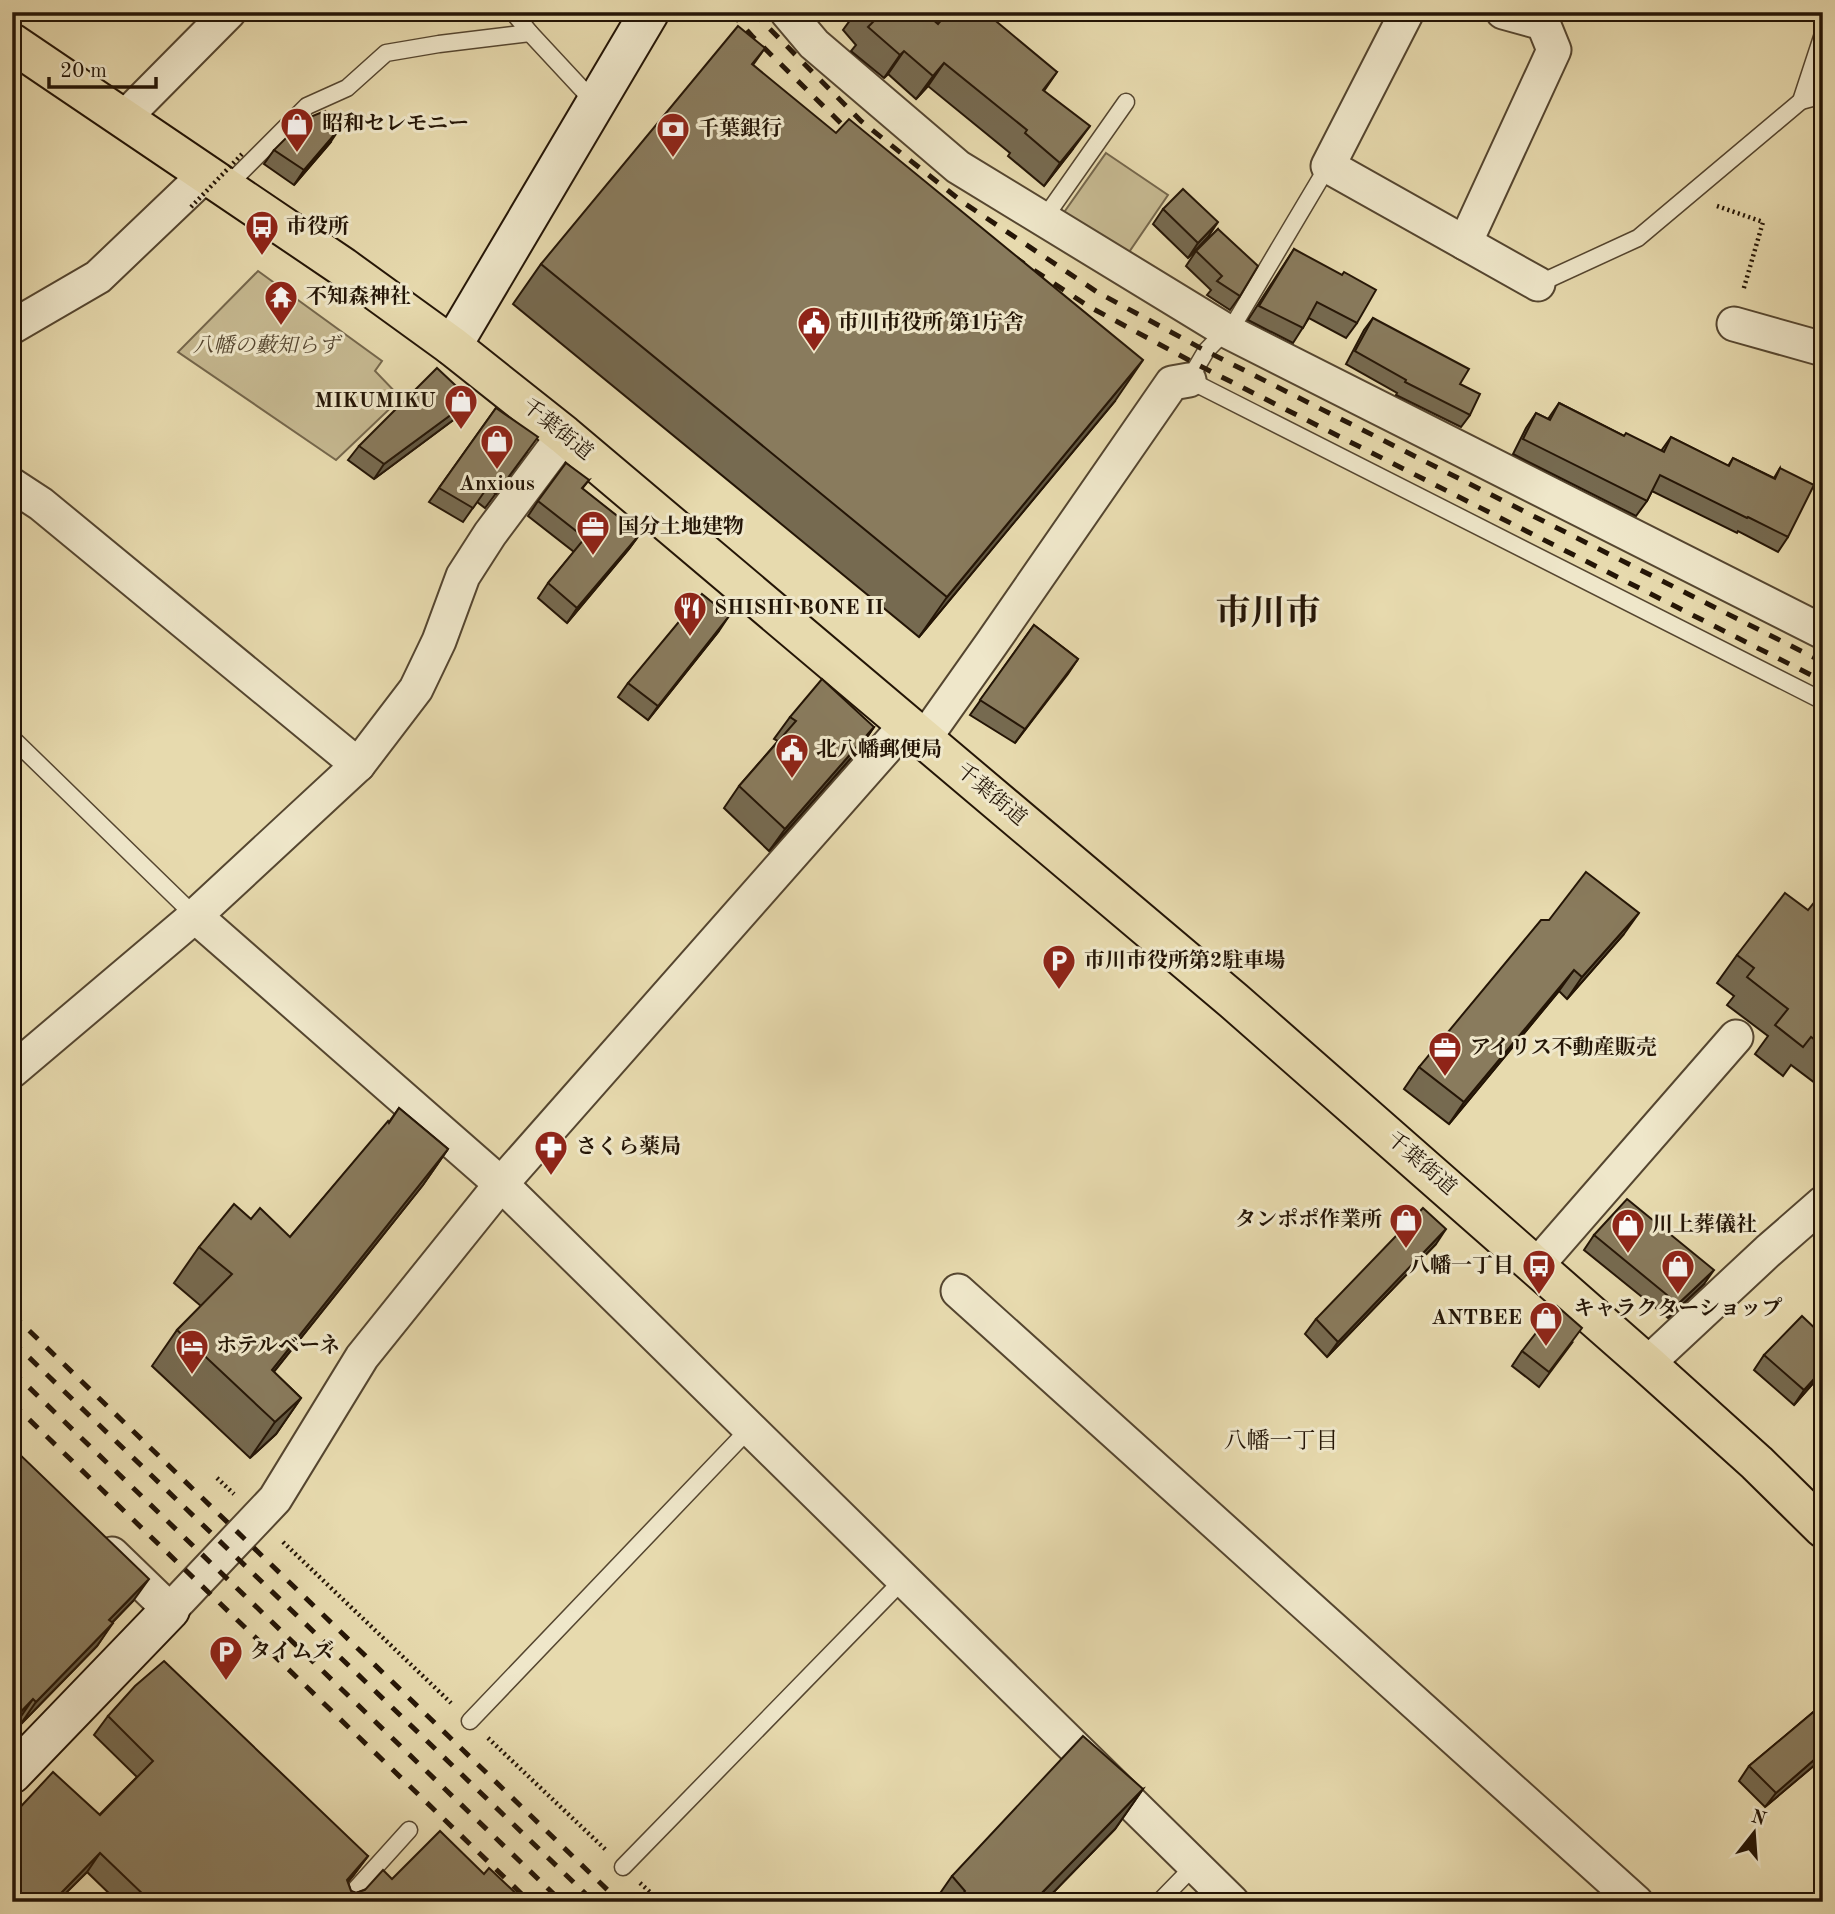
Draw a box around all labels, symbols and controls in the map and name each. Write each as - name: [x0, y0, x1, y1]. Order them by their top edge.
- scale bar: [49, 46, 156, 90]
- text: 20 m: [60, 61, 107, 82]
- shop icon: 昭和セレモニー: [278, 105, 316, 154]
- bank icon: 千葉銀行: [654, 110, 692, 159]
- place label: 昭和セレモニー: [322, 112, 469, 135]
- place label: 千葉銀行: [698, 117, 782, 140]
- bus stop icon: 市役所: [243, 208, 281, 257]
- place label: 市役所: [286, 215, 349, 238]
- temple icon: 不知森神社: [262, 278, 300, 327]
- place label: 不知森神社: [306, 285, 411, 308]
- public building icon: 市川市役所 第1庁舎: [795, 304, 833, 353]
- place label: 市川市役所 第1庁舎: [838, 311, 1024, 334]
- park label: 八幡の藪知らず: [193, 334, 342, 357]
- shop icon: MIKUMIKU: [442, 382, 480, 431]
- place label: MIKUMIKU: [314, 391, 436, 412]
- street label: 千葉街道: [518, 394, 598, 465]
- shop icon: Anxious: [478, 422, 516, 471]
- place label: Anxious: [459, 474, 535, 495]
- office icon: 国分土地建物: [574, 508, 612, 557]
- place label: 国分土地建物: [618, 515, 744, 538]
- restaurant icon: SHISHI BONE II: [671, 589, 709, 638]
- district label: 市川市: [1215, 594, 1321, 632]
- place label: SHISHI BONE II: [714, 598, 884, 619]
- public building icon: 北八幡郵便局: [773, 731, 811, 780]
- place label: 北八幡郵便局: [816, 738, 942, 761]
- street label: 千葉街道: [952, 758, 1031, 830]
- parking icon: 市川市役所第2駐車場: [1040, 942, 1078, 991]
- place label: 市川市役所第2駐車場: [1084, 949, 1285, 972]
- office icon: アイリス不動産販売: [1426, 1029, 1464, 1078]
- place label: アイリス不動産販売: [1470, 1036, 1657, 1059]
- street label: 千葉街道: [1382, 1127, 1461, 1199]
- pharmacy icon: さくら薬局: [532, 1128, 570, 1177]
- place label: さくら薬局: [576, 1135, 681, 1158]
- shop icon: タンポポ作業所: [1387, 1201, 1425, 1250]
- shop icon: 川上葬儀社: [1609, 1206, 1647, 1255]
- place label: タンポポ作業所: [1235, 1207, 1382, 1231]
- place label: 川上葬儀社: [1652, 1213, 1757, 1236]
- bus stop icon: 八幡一丁目: [1520, 1247, 1558, 1296]
- shop icon: キャラクターショップ: [1659, 1247, 1697, 1296]
- place label: 八幡一丁目: [1409, 1254, 1514, 1277]
- place label: キャラクターショップ: [1574, 1297, 1782, 1320]
- shop icon: ANTBEE: [1527, 1299, 1565, 1348]
- place label: ANTBEE: [1431, 1308, 1522, 1329]
- hotel icon: ホテルベーネ: [173, 1327, 211, 1376]
- place label: ホテルベーネ: [216, 1333, 340, 1357]
- district label: 八幡一丁目: [1224, 1428, 1339, 1453]
- parking icon: タイムズ: [207, 1633, 245, 1682]
- place label: タイムズ: [250, 1640, 334, 1663]
- north arrow: [1720, 1798, 1790, 1868]
- text: N: [1749, 1808, 1768, 1830]

